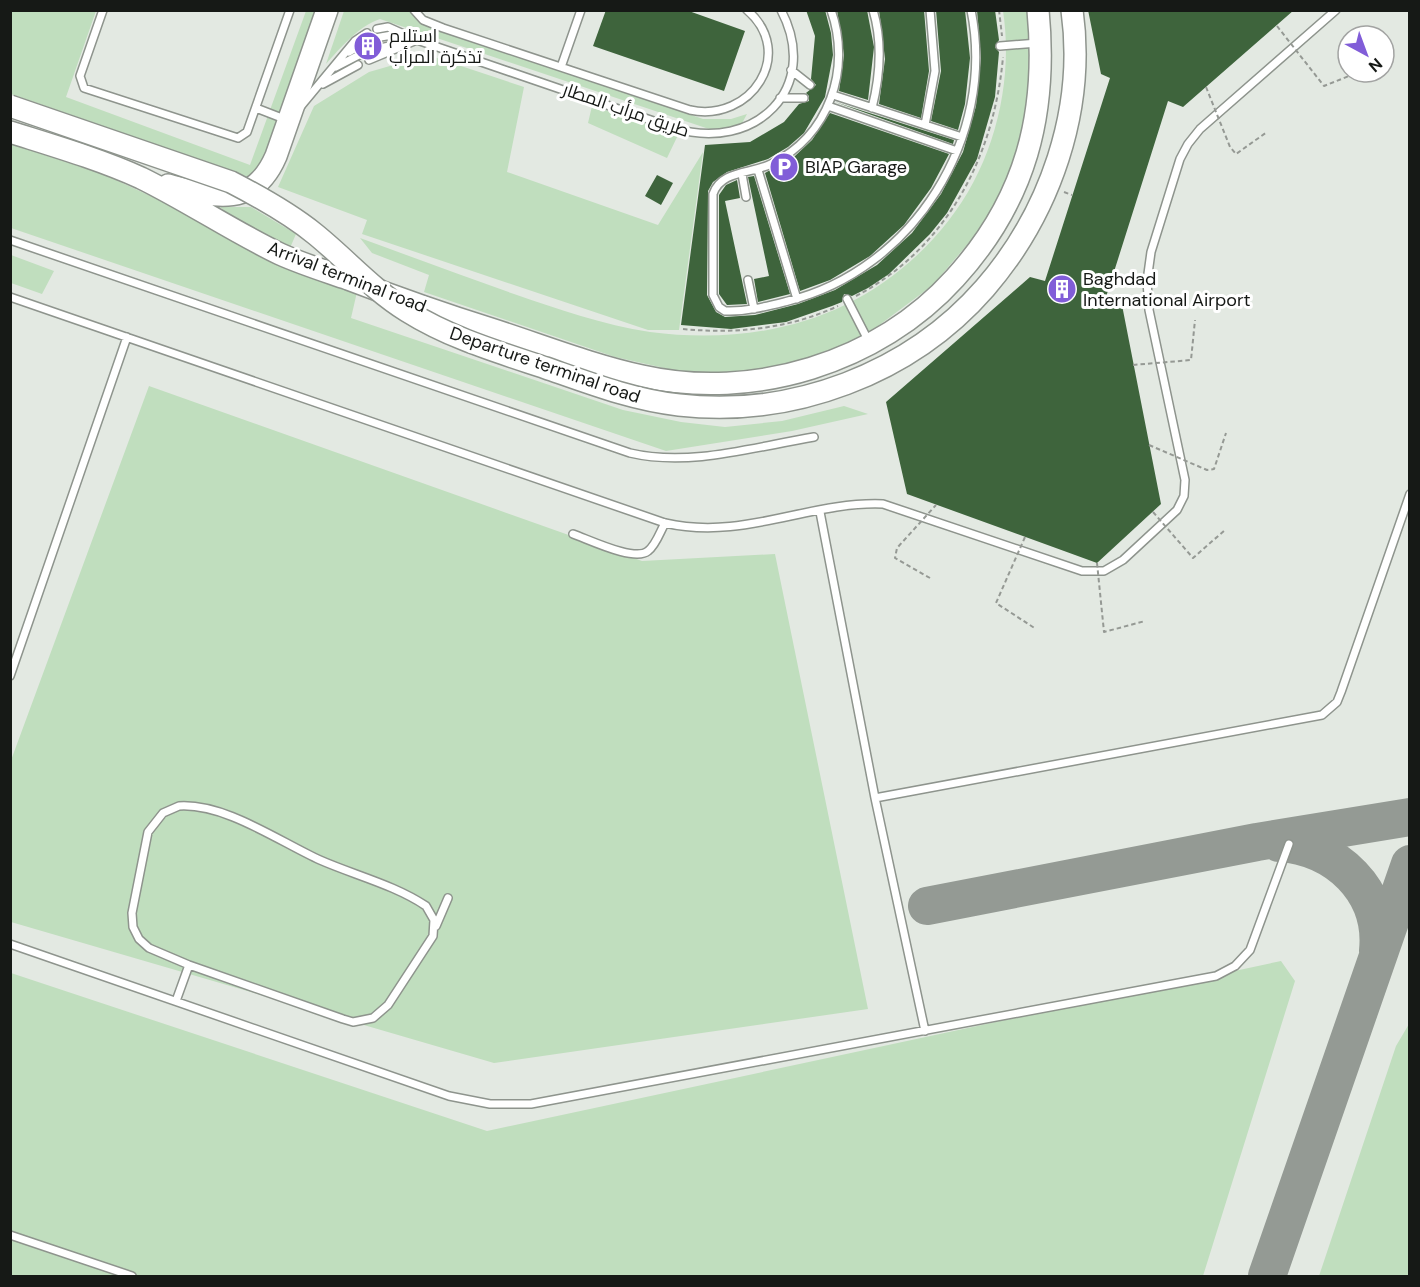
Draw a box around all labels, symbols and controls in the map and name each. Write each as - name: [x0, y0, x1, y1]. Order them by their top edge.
- place label: استلام تذكرة المرأب: [389, 24, 482, 69]
- north arrow: [1336, 24, 1396, 84]
- building icon: استلام تذكرة المرأب: [352, 30, 384, 62]
- text: N: [1364, 53, 1387, 77]
- street label: طريق مرأب المطار: [559, 77, 692, 143]
- parking icon: BIAP Garage: [768, 151, 800, 183]
- place label: BIAP Garage: [805, 155, 907, 179]
- street label: Arrival terminal road: [264, 236, 430, 318]
- place label: Baghdad International Airport: [1083, 267, 1251, 312]
- building icon: Baghdad International Airport: [1046, 273, 1078, 305]
- street label: Departure terminal road: [447, 321, 643, 409]

